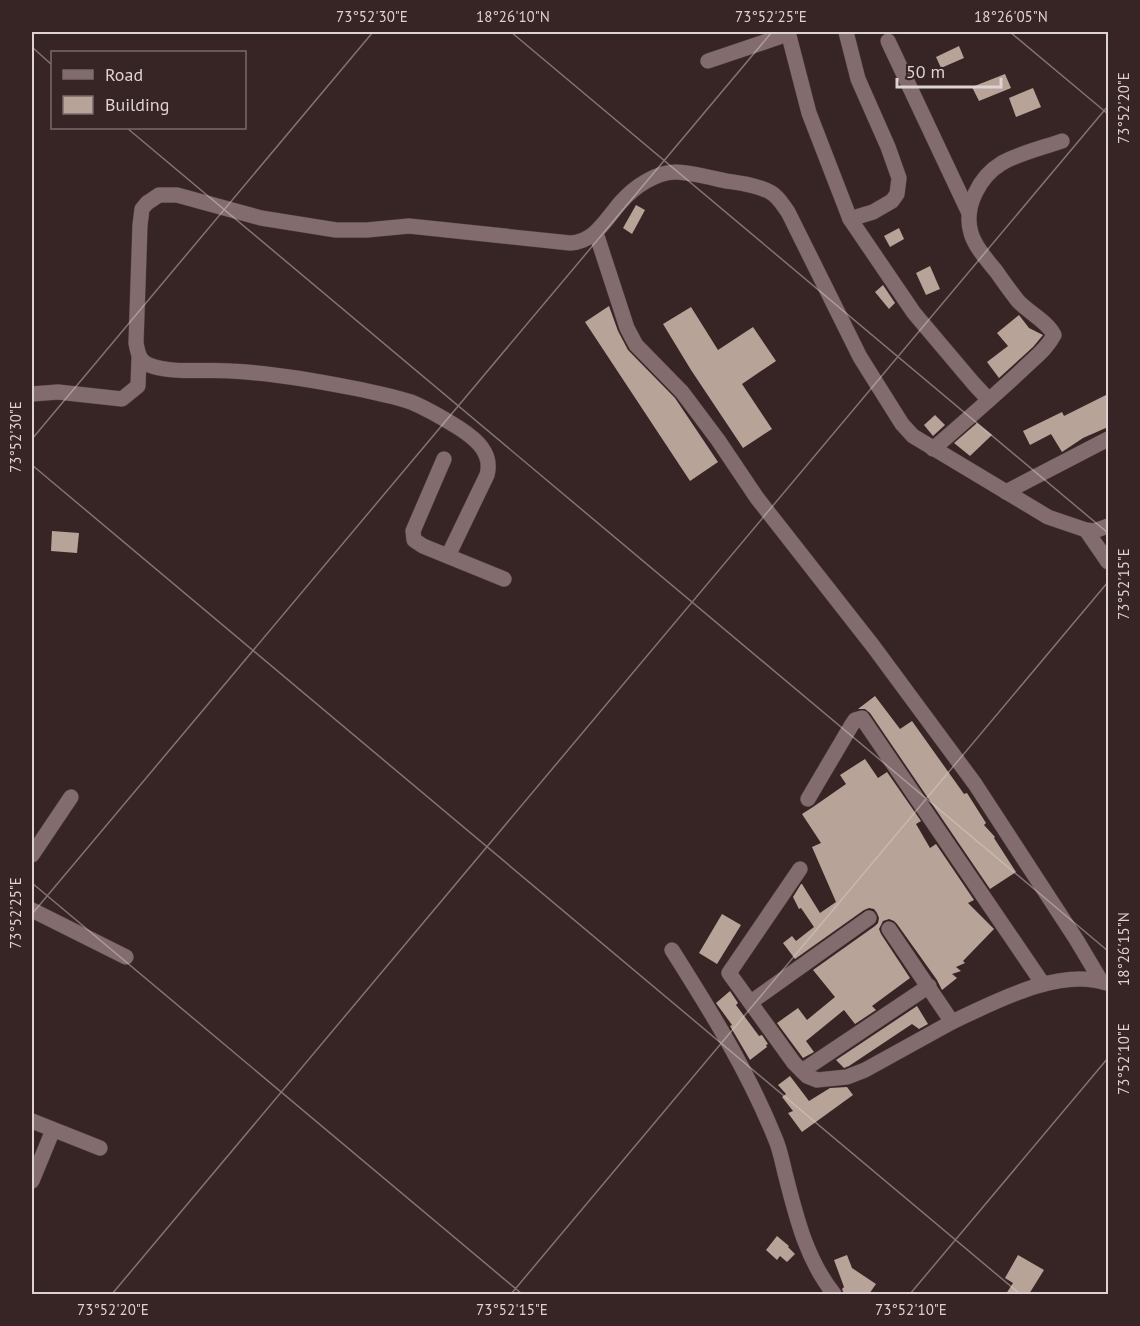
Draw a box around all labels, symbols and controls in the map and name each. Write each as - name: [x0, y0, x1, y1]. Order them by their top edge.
- text: 73°52'30"E: [336, 7, 408, 26]
- text: 18°26'10"N: [476, 7, 550, 26]
- text: 73°52'25"E: [735, 7, 807, 26]
- text: 18°26'05"N: [974, 7, 1048, 26]
- legend: [51, 51, 246, 129]
- scale bar: [897, 51, 1000, 89]
- text: 50 m: [906, 60, 945, 83]
- text: Road: [105, 63, 143, 86]
- text: 73°52'20"E: [1114, 72, 1133, 144]
- text: Building: [105, 93, 169, 116]
- text: 73°52'30"E: [6, 401, 25, 473]
- text: 73°52'15"E: [1114, 548, 1133, 620]
- text: 73°52'25"E: [6, 877, 25, 949]
- text: 18°26'15"N: [1114, 912, 1133, 986]
- text: 73°52'10"E: [1114, 1023, 1133, 1095]
- text: 73°52'20"E: [77, 1300, 149, 1319]
- text: 73°52'15"E: [476, 1300, 548, 1319]
- text: 73°52'10"E: [875, 1300, 947, 1319]

